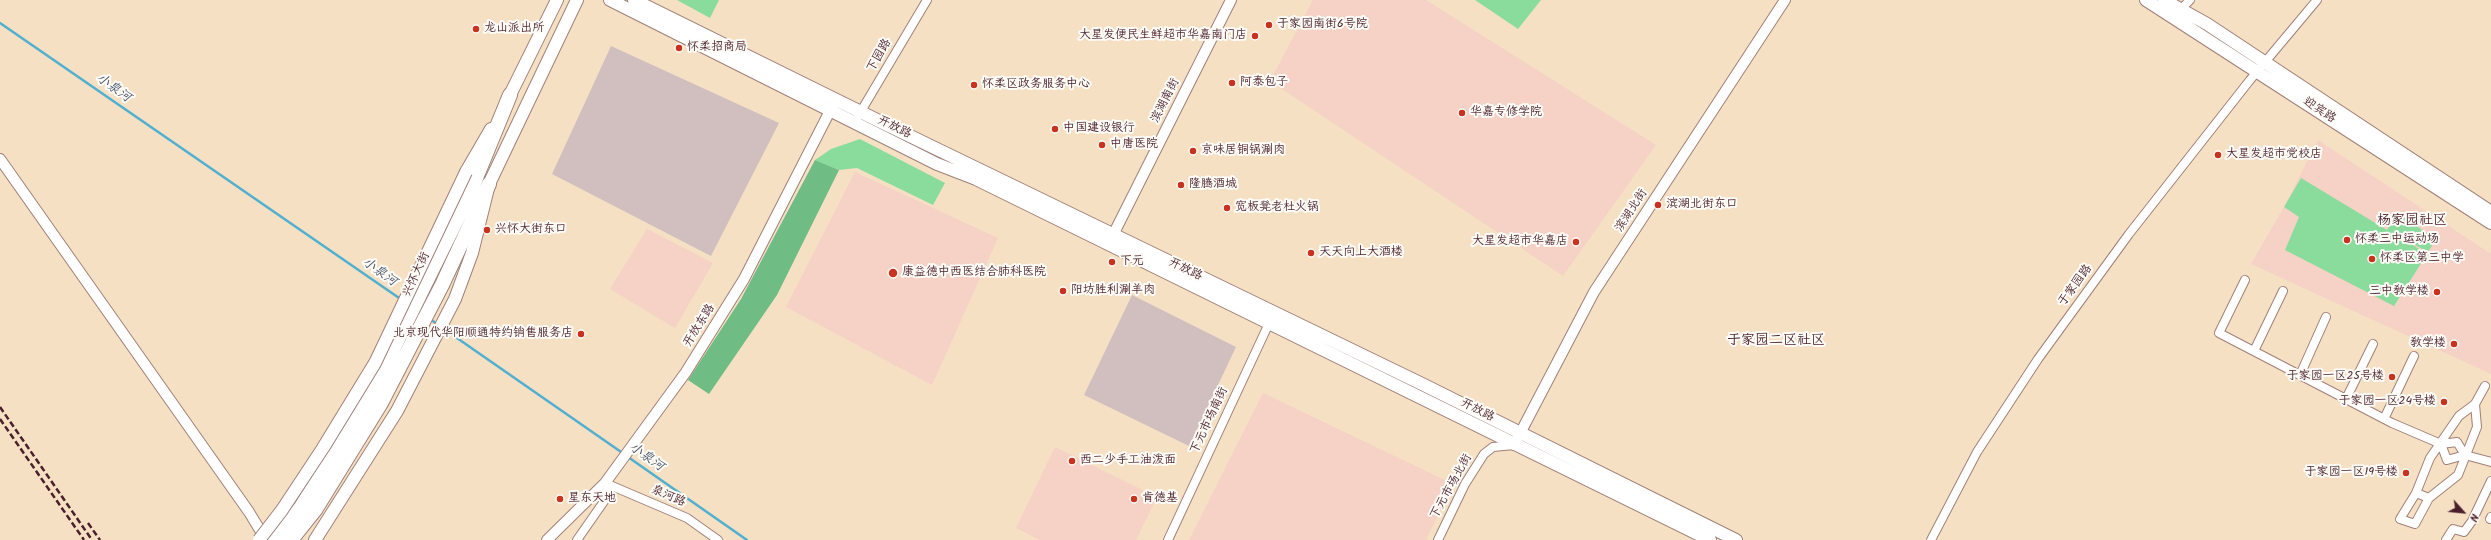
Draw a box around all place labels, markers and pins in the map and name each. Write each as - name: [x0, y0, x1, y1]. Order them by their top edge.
- place label: 于家园南街6号院: [1277, 18, 1368, 32]
- marker: 于家园南街6号院: [1264, 20, 1274, 30]
- place label: 龙山派出所: [484, 22, 544, 36]
- marker: 龙山派出所: [471, 24, 481, 34]
- place label: 大星发便民生鲜超市华嘉南门店: [1079, 29, 1247, 43]
- marker: 大星发便民生鲜超市华嘉南门店: [1250, 31, 1260, 41]
- place label: 怀柔招商局: [687, 41, 747, 55]
- marker: 怀柔招商局: [674, 43, 684, 53]
- place label: 阿泰包子: [1240, 76, 1288, 90]
- place label: 怀柔区政务服务中心: [982, 78, 1090, 92]
- marker: 阿泰包子: [1227, 78, 1237, 88]
- marker: 怀柔区政务服务中心: [969, 80, 979, 90]
- place label: 华嘉专修学院: [1470, 106, 1542, 120]
- marker: 华嘉专修学院: [1457, 108, 1467, 118]
- place label: 中国建设银行: [1063, 122, 1135, 136]
- marker: 中国建设银行: [1050, 124, 1060, 134]
- place label: 中唐医院: [1110, 138, 1158, 152]
- marker: 中唐医院: [1097, 140, 1107, 150]
- place label: 京味居铜锅涮肉: [1201, 144, 1285, 158]
- marker: 京味居铜锅涮肉: [1188, 146, 1198, 156]
- place label: 大星发超市党校店: [2226, 148, 2322, 162]
- marker: 大星发超市党校店: [2213, 150, 2223, 160]
- place label: 隆腾酒城: [1189, 178, 1237, 192]
- marker: 隆腾酒城: [1176, 180, 1186, 190]
- place label: 滨湖北街东口: [1666, 198, 1738, 212]
- marker: 滨湖北街东口: [1653, 200, 1663, 210]
- place label: 宽板凳老杜火锅: [1235, 201, 1319, 215]
- marker: 宽板凳老杜火锅: [1222, 203, 1232, 213]
- place label: 兴怀大街东口: [495, 223, 567, 237]
- marker: 兴怀大街东口: [482, 225, 492, 235]
- place label: 怀柔三中运动场: [2355, 233, 2439, 247]
- place label: 大星发超市华嘉店: [1472, 235, 1568, 249]
- marker: 怀柔三中运动场: [2342, 235, 2352, 245]
- marker: 大星发超市华嘉店: [1571, 237, 1581, 247]
- place label: 天天向上大酒楼: [1319, 246, 1403, 260]
- marker: 天天向上大酒楼: [1306, 248, 1316, 258]
- place label: 怀柔区第三中学: [2380, 252, 2464, 266]
- marker: 怀柔区第三中学: [2367, 254, 2377, 264]
- place label: 下元: [1120, 255, 1144, 269]
- marker: 下元: [1107, 257, 1117, 267]
- place label: 康益德中西医结合肺科医院: [902, 266, 1046, 280]
- marker: 康益德中西医结合肺科医院: [887, 267, 899, 279]
- place label: 阳坊胜利涮羊肉: [1071, 284, 1155, 298]
- place label: 三中教学楼: [2369, 285, 2429, 299]
- marker: 阳坊胜利涮羊肉: [1058, 286, 1068, 296]
- marker: 三中教学楼: [2432, 287, 2442, 297]
- place label: 北京现代华阳顺通特约销售服务店: [393, 327, 573, 341]
- marker: 北京现代华阳顺通特约销售服务店: [576, 329, 586, 339]
- place label: 教学楼: [2410, 337, 2446, 351]
- marker: 教学楼: [2449, 339, 2459, 349]
- place label: 于家园一区25号楼: [2287, 370, 2384, 384]
- marker: 于家园一区25号楼: [2387, 372, 2397, 382]
- place label: 于家园一区24号楼: [2338, 395, 2436, 409]
- marker: 于家园一区24号楼: [2439, 397, 2449, 407]
- place label: 西二少手工油泼面: [1080, 454, 1176, 468]
- marker: 西二少手工油泼面: [1067, 456, 1077, 466]
- place label: 于家园一区19号楼: [2304, 466, 2398, 480]
- marker: 于家园一区19号楼: [2401, 468, 2411, 478]
- place label: 星东天地: [568, 492, 616, 506]
- place label: 肯德基: [1142, 492, 1178, 506]
- marker: 星东天地: [555, 494, 565, 504]
- marker: 肯德基: [1129, 494, 1139, 504]

